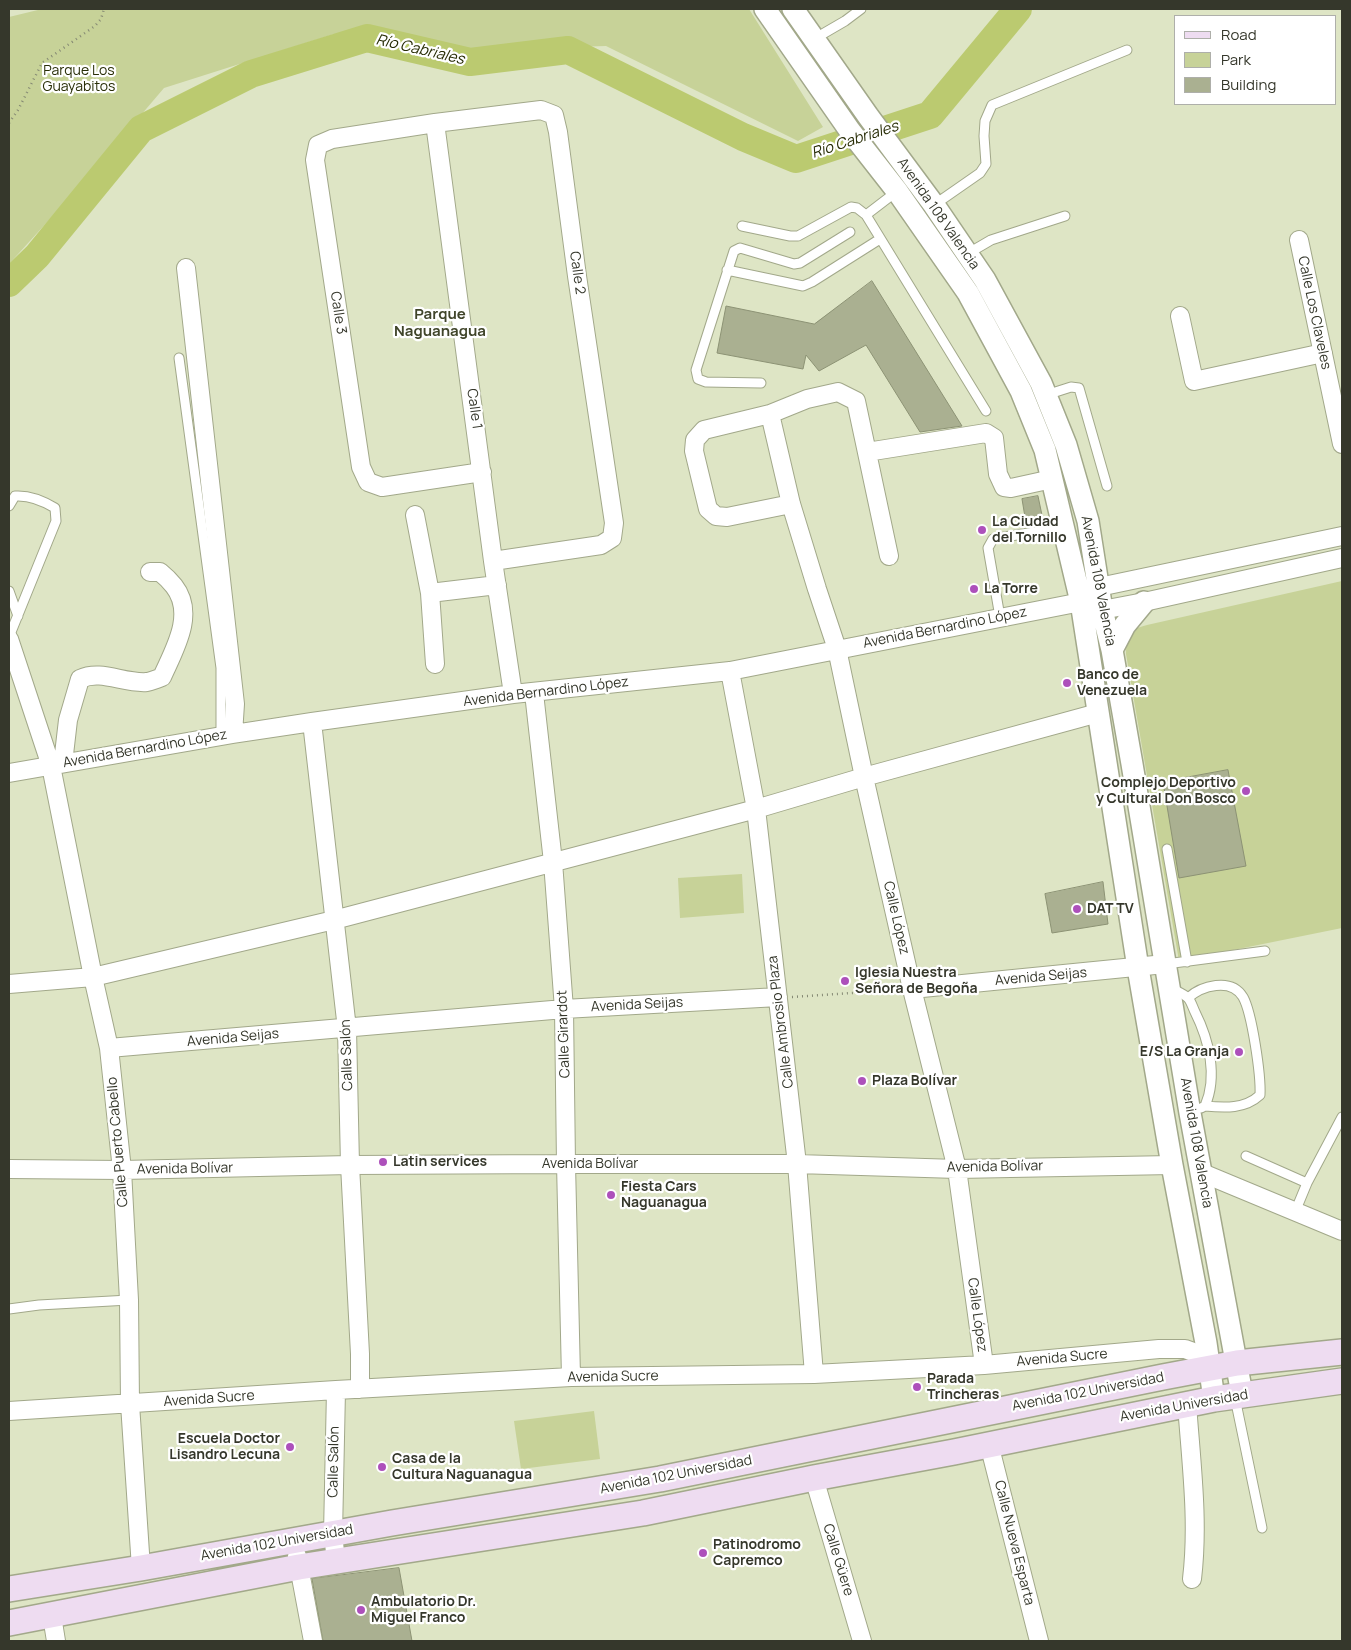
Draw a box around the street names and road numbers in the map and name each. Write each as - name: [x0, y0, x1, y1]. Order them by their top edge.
- street label: Avenida 108 Valencia: [893, 155, 983, 273]
- street label: Calle 2: [566, 250, 588, 296]
- street label: Calle Los Claveles: [1294, 255, 1334, 371]
- street label: Calle 3: [326, 290, 350, 336]
- street label: Calle 1: [463, 388, 485, 430]
- street label: Avenida 108 Valencia: [1077, 515, 1119, 647]
- street label: Avenida Bernardino López: [862, 604, 1028, 652]
- street label: Avenida Bernardino López: [462, 674, 630, 710]
- street label: Avenida Bernardino López: [62, 726, 228, 772]
- street label: Calle López: [879, 880, 913, 956]
- street label: Calle Ambrosio Plaza: [765, 955, 797, 1089]
- street label: Avenida Seijas: [994, 965, 1088, 989]
- street label: Calle Girardot: [554, 990, 574, 1078]
- street label: Avenida Seijas: [590, 994, 684, 1016]
- street label: Calle Salón: [337, 1019, 357, 1091]
- street label: Avenida Seijas: [186, 1026, 280, 1050]
- street label: Calle Puerto Cabello: [104, 1076, 132, 1208]
- street label: Avenida 108 Valencia: [1176, 1076, 1216, 1210]
- street label: Avenida Bolívar: [542, 1156, 638, 1172]
- street label: Avenida Bolívar: [947, 1158, 1043, 1176]
- street label: Avenida Bolívar: [137, 1160, 233, 1178]
- street label: Calle López: [963, 1277, 991, 1353]
- street label: Avenida Sucre: [1016, 1346, 1108, 1370]
- street label: Avenida Sucre: [567, 1368, 659, 1386]
- street label: Avenida 102 Universidad: [1011, 1369, 1165, 1415]
- street label: Avenida Universidad: [1119, 1386, 1249, 1426]
- street label: Avenida Sucre: [163, 1387, 255, 1411]
- street label: Calle Salón: [325, 1426, 343, 1498]
- street label: Avenida 102 Universidad: [599, 1452, 753, 1498]
- street label: Calle Nueva Esparta: [990, 1479, 1038, 1607]
- street label: Avenida 102 Universidad: [199, 1521, 355, 1565]
- street label: Calle Güere: [819, 1522, 857, 1598]

